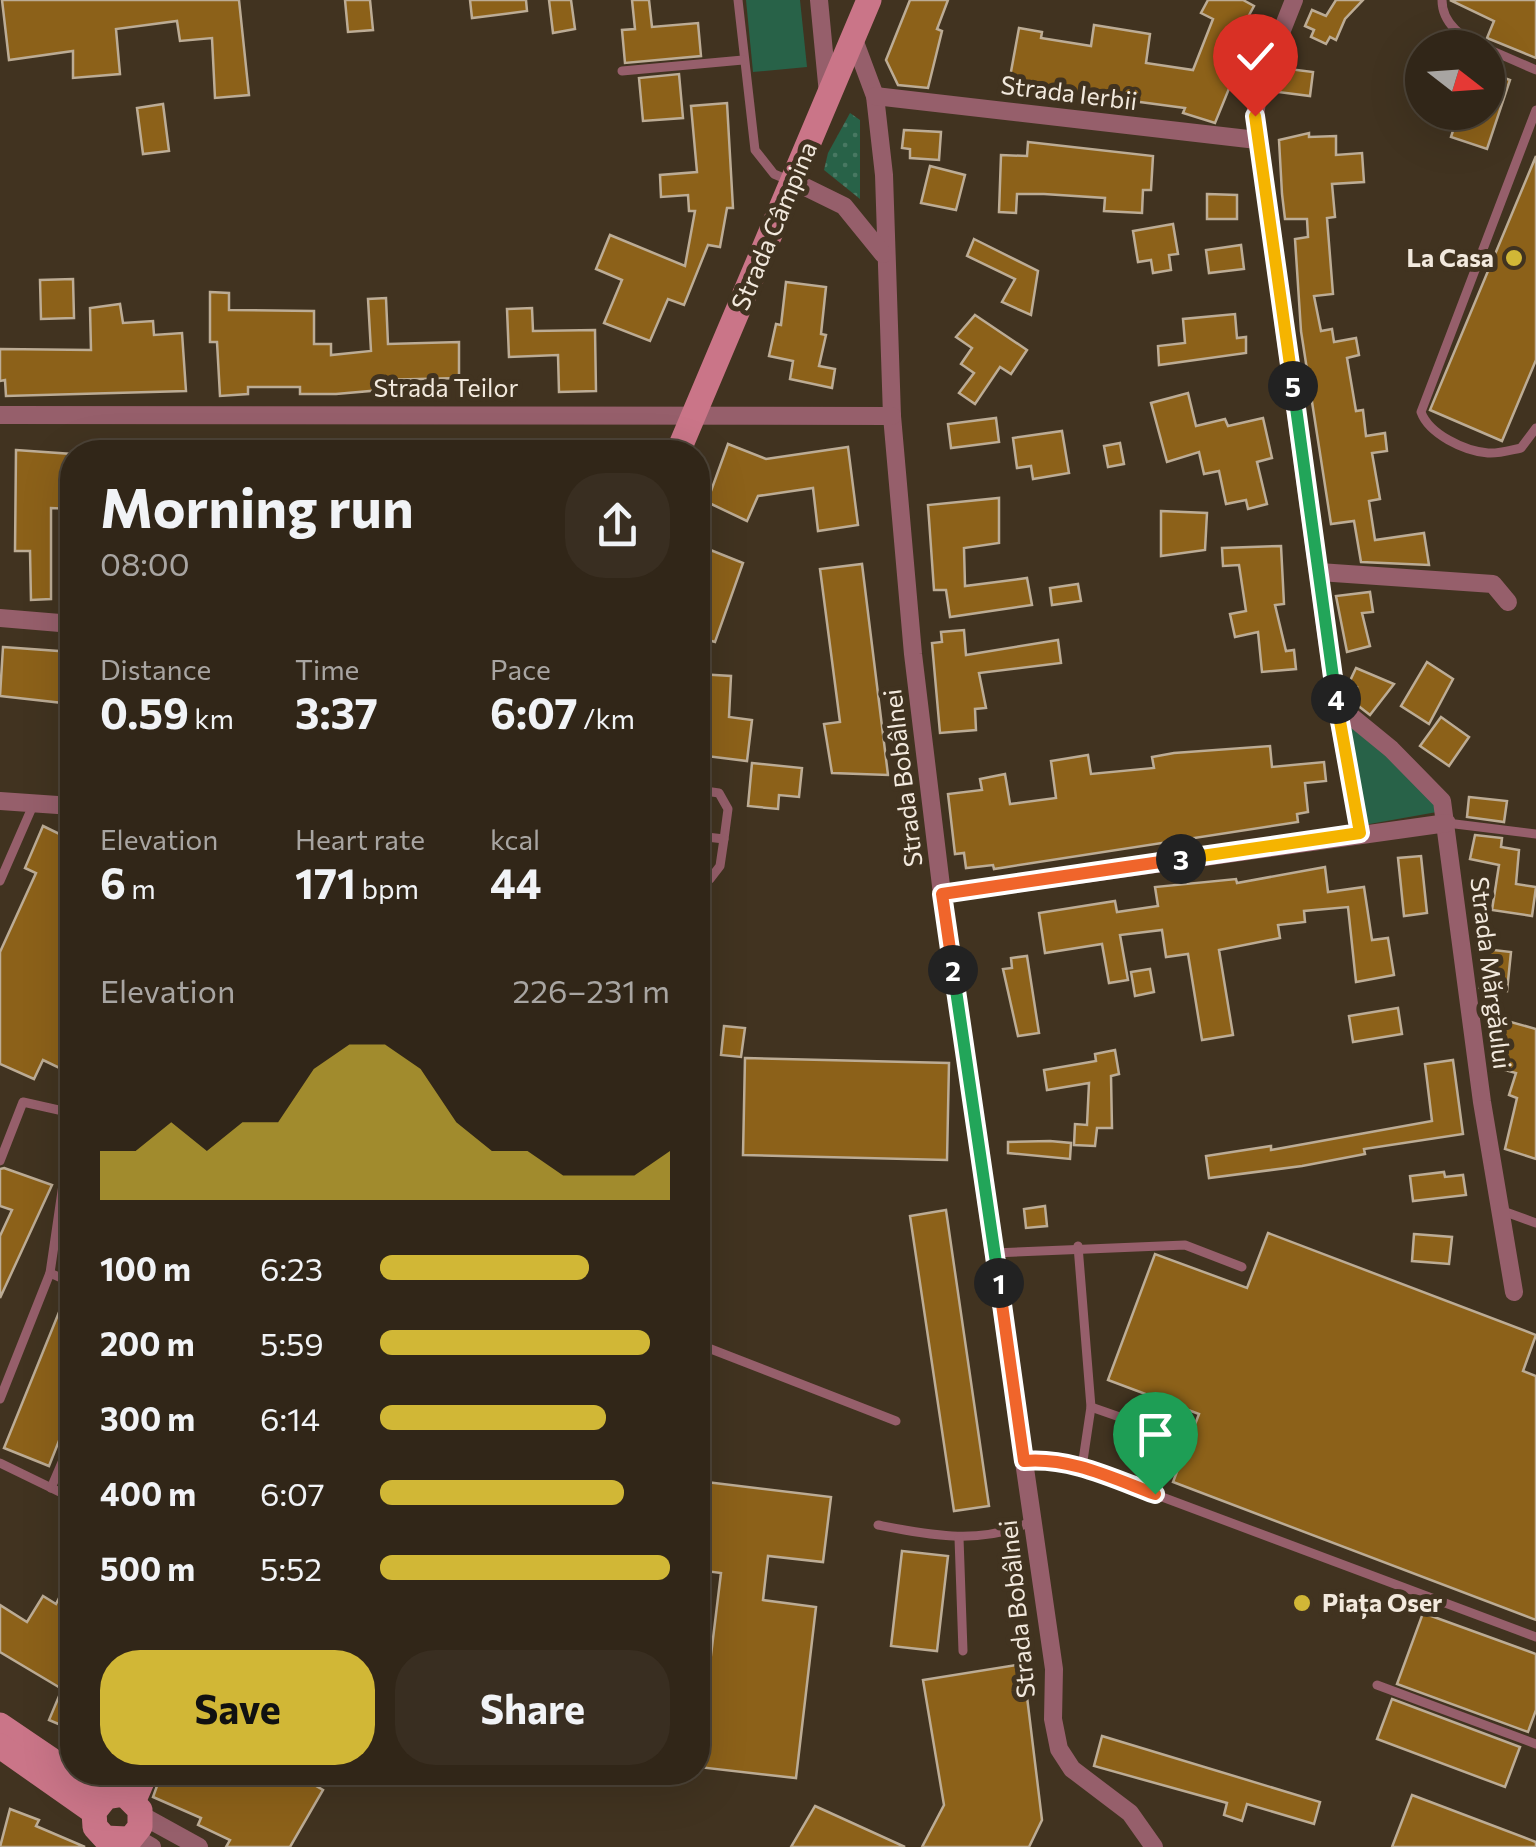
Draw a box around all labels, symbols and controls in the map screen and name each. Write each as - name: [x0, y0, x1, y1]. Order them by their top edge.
- pin: [1213, 14, 1298, 117]
- icon: check: [1228, 29, 1283, 84]
- north arrow: [1405, 30, 1505, 130]
- map controls: [1405, 30, 1505, 130]
- street label: Strada Ierbii: [999, 69, 1139, 115]
- street label: Strada Câmpina: [724, 137, 822, 314]
- place label: La Casa: [1406, 242, 1494, 272]
- marker: La Casa: [1503, 247, 1525, 269]
- pin: 5: [1268, 361, 1318, 411]
- text: 5: [1285, 369, 1301, 403]
- street label: Strada Teilor: [374, 372, 518, 402]
- text: Morning run: [100, 472, 414, 539]
- button: share: [565, 473, 670, 578]
- text: 08:00: [100, 543, 190, 583]
- text: Distance: [100, 652, 211, 686]
- text: Time: [295, 652, 359, 686]
- text: Pace: [490, 652, 551, 686]
- pin: 4: [1311, 674, 1361, 724]
- text: 4: [1327, 682, 1345, 716]
- text: 0.59: [100, 686, 189, 738]
- text: 3:37: [295, 686, 378, 738]
- text: 6:07: [490, 686, 578, 738]
- street label: Strada Bobâlnei: [876, 688, 928, 869]
- text: km: [189, 701, 234, 735]
- text: /km: [578, 701, 635, 735]
- text: Elevation: [100, 822, 218, 856]
- text: Heart rate: [295, 822, 425, 856]
- text: kcal: [490, 822, 540, 856]
- pin: 3: [1156, 834, 1206, 884]
- text: 3: [1173, 842, 1189, 876]
- text: 6: [100, 856, 126, 908]
- text: 171: [295, 856, 356, 908]
- text: 44: [490, 856, 542, 908]
- text: m: [126, 871, 156, 905]
- text: bpm: [356, 871, 419, 905]
- street label: Strada Mărgăului: [1465, 875, 1519, 1071]
- pin: 2: [928, 945, 978, 995]
- text: 2: [945, 953, 961, 987]
- text: Elevation: [100, 970, 235, 1010]
- text: 226–231 m: [513, 970, 670, 1010]
- text: 100 m: [100, 1248, 191, 1288]
- text: 6:23: [260, 1248, 323, 1288]
- pin: 1: [974, 1258, 1024, 1308]
- text: 1: [993, 1266, 1005, 1300]
- text: 200 m: [100, 1323, 195, 1363]
- text: 5:59: [260, 1323, 324, 1363]
- pin: [1113, 1392, 1198, 1495]
- text: 300 m: [100, 1398, 195, 1438]
- text: 6:14: [260, 1398, 320, 1438]
- icon: arrive: [1128, 1407, 1183, 1462]
- text: 400 m: [100, 1473, 196, 1513]
- text: 6:07: [260, 1473, 325, 1513]
- street label: Strada Bobâlnei: [992, 1519, 1040, 1700]
- text: 500 m: [100, 1548, 195, 1588]
- text: 5:52: [260, 1548, 322, 1588]
- place label: Piața Oser: [1322, 1587, 1442, 1619]
- marker: Piața Oser: [1291, 1592, 1313, 1614]
- button: Save: [100, 1650, 375, 1765]
- button: Share: [395, 1650, 670, 1765]

